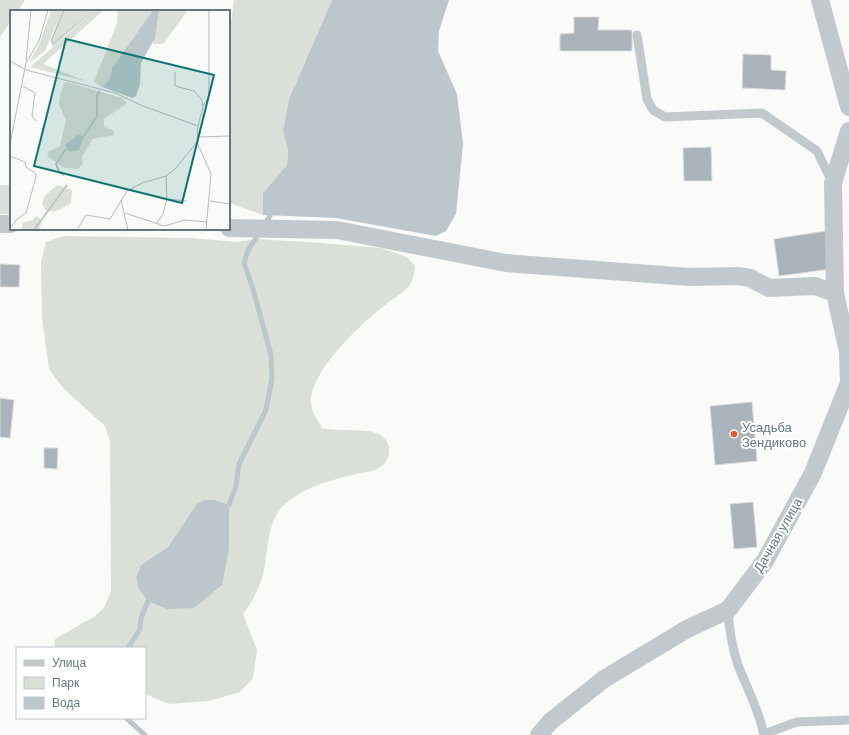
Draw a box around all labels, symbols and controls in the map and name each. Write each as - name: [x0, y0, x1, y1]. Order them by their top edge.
- inset map: [10, 10, 230, 230]
- place label: Усадьба Зендиково: [742, 419, 806, 451]
- marker: Усадьба Зендиково: [729, 429, 739, 439]
- street label: Дачная улица: [750, 494, 807, 575]
- legend: [16, 647, 146, 719]
- text: Улица: [52, 655, 86, 671]
- text: Парк: [52, 675, 80, 691]
- text: Вода: [52, 695, 80, 711]

